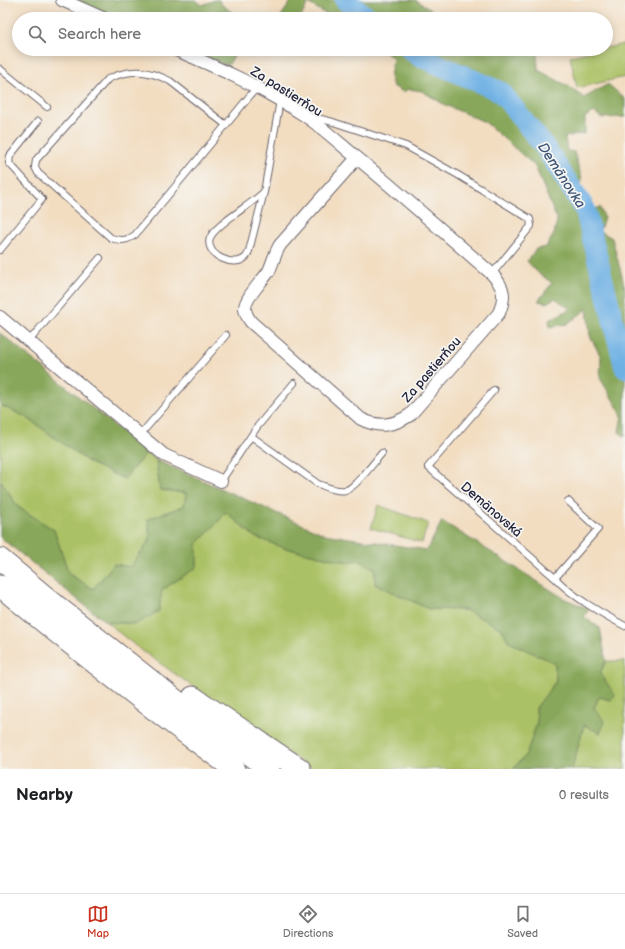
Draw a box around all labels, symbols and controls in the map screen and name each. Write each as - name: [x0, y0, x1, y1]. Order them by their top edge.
- search box: [12, 12, 613, 56]
- icon: search: [26, 23, 48, 45]
- text: Search here: [58, 25, 141, 44]
- street label: Za pastierňou: [247, 63, 325, 120]
- water label: Demänovka: [534, 139, 589, 211]
- street label: Za pastierňou: [398, 334, 465, 406]
- street label: Demänovská: [457, 479, 525, 541]
- text: Nearby: [16, 785, 73, 805]
- text: 0 results: [559, 787, 609, 803]
- tab: Map: [87, 903, 109, 940]
- tab: Directions: [283, 903, 333, 940]
- tab: Saved: [507, 903, 538, 940]

